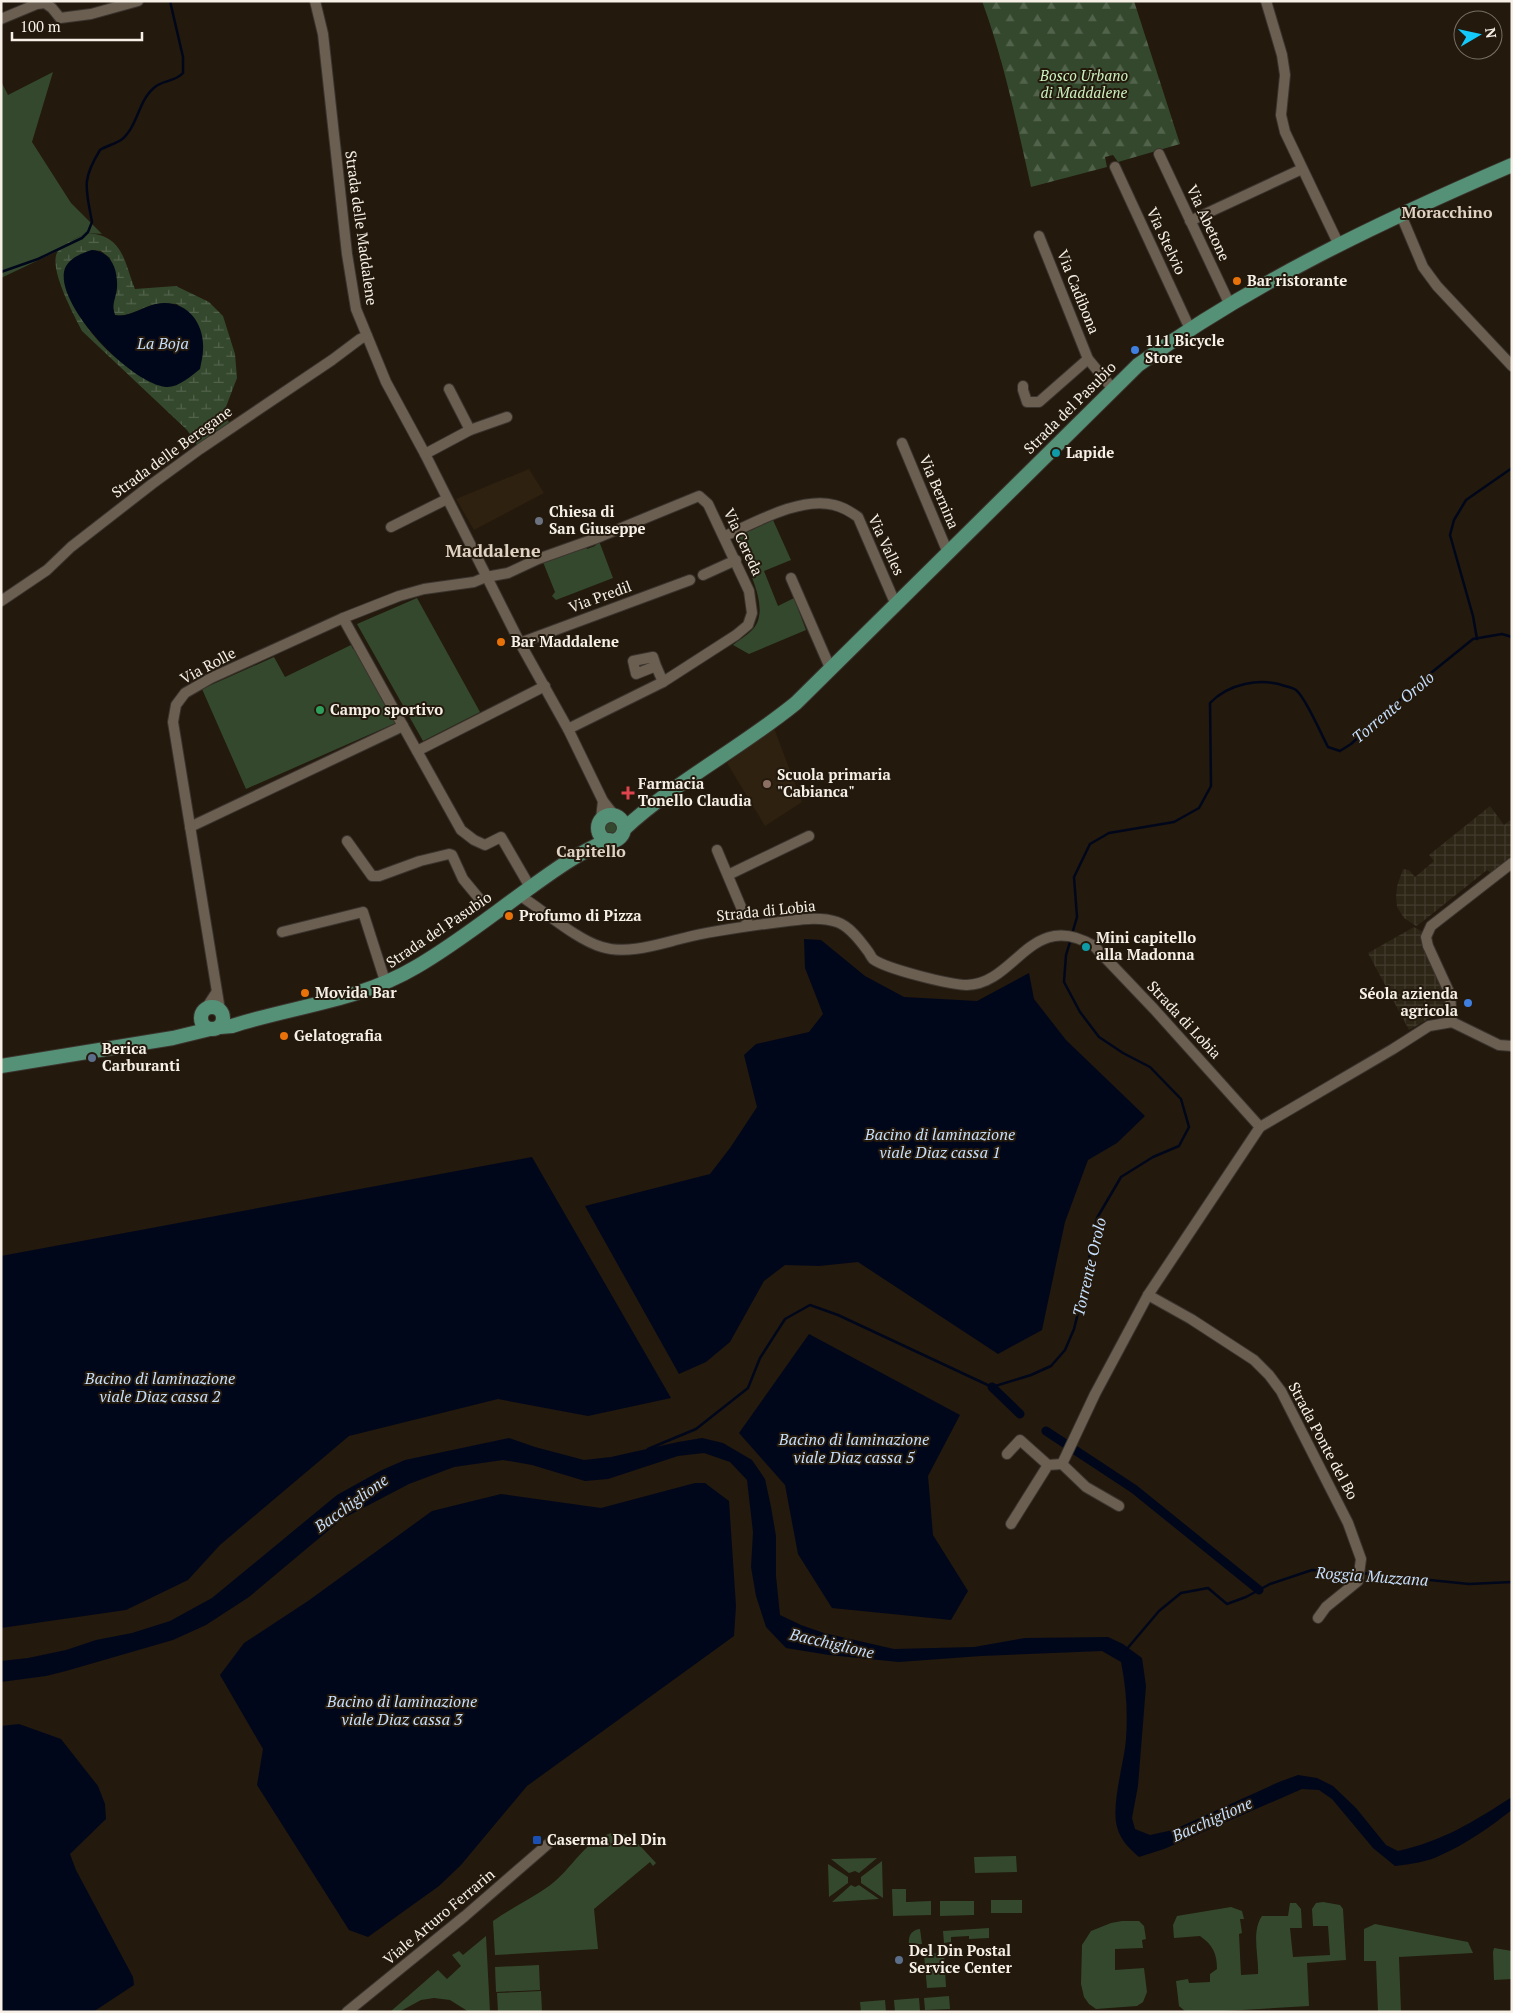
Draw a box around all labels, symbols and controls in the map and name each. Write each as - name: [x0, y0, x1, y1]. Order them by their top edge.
- scale bar: [12, 10, 142, 42]
- north arrow: [1453, 10, 1503, 60]
- text: 100 m: [20, 16, 61, 36]
- text: N: [1481, 26, 1502, 40]
- park label: Bosco Urbano di Maddalene: [1039, 65, 1128, 102]
- street label: Strada delle Maddalene: [341, 149, 383, 306]
- street label: Via Abetone: [1183, 181, 1235, 264]
- district label: Moracchino: [1402, 201, 1493, 223]
- street label: Via Stelvio: [1143, 204, 1191, 277]
- street label: Via Cadibona: [1053, 247, 1105, 337]
- place label: Bar ristorante: [1247, 270, 1347, 290]
- marker: Bar ristorante: [1231, 275, 1243, 287]
- place label: 111 Bicycle Store: [1145, 330, 1224, 367]
- water label: La Boja: [136, 332, 189, 354]
- marker: 111 Bicycle Store: [1129, 344, 1141, 356]
- street label: Strada del Pasubio: [1019, 357, 1120, 458]
- street label: Strada delle Beregane: [107, 401, 236, 502]
- place label: Lapide: [1066, 442, 1114, 462]
- marker: Lapide: [1050, 447, 1062, 459]
- street label: Via Bernina: [915, 452, 965, 532]
- place label: Chiesa di San Giuseppe: [549, 501, 646, 538]
- street label: Via Cereda: [720, 505, 768, 579]
- street label: Via Valles: [864, 511, 910, 578]
- marker: Chiesa di San Giuseppe: [533, 515, 545, 527]
- district label: Maddalene: [445, 538, 541, 562]
- street label: Via Predil: [565, 575, 634, 617]
- place label: Bar Maddalene: [511, 631, 619, 651]
- marker: Bar Maddalene: [495, 636, 507, 648]
- street label: Via Rolle: [176, 642, 239, 688]
- water label: Torrente Orolo: [1347, 666, 1439, 748]
- place label: Campo sportivo: [330, 699, 443, 719]
- marker: Campo sportivo: [314, 704, 326, 716]
- place label: Scuola primaria "Cabianca": [777, 764, 891, 801]
- place label: Farmacia Tonello Claudia: [638, 773, 752, 810]
- marker: Scuola primaria "Cabianca": [761, 778, 773, 790]
- marker: Farmacia Tonello Claudia: [622, 787, 634, 799]
- district label: Capitello: [556, 840, 626, 862]
- street label: Strada del Pasubio: [382, 886, 495, 972]
- street label: Strada di Lobia: [715, 895, 817, 925]
- place label: Profumo di Pizza: [519, 905, 642, 925]
- marker: Profumo di Pizza: [503, 910, 515, 922]
- place label: Mini capitello alla Madonna: [1096, 927, 1196, 964]
- marker: Mini capitello alla Madonna: [1080, 941, 1092, 953]
- street label: Strada di Lobia: [1143, 976, 1226, 1063]
- place label: Movida Bar: [315, 982, 397, 1002]
- place label: Séola azienda agricola: [1359, 983, 1459, 1020]
- marker: Movida Bar: [299, 987, 311, 999]
- marker: Séola azienda agricola: [1462, 997, 1474, 1009]
- place label: Gelatografia: [294, 1025, 383, 1045]
- marker: Gelatografia: [278, 1030, 290, 1042]
- place label: Berica Carburanti: [102, 1038, 180, 1075]
- marker: Berica Carburanti: [86, 1052, 98, 1064]
- water label: Bacino di laminazione viale Diaz cassa 1: [864, 1123, 1015, 1163]
- water label: Torrente Orolo: [1067, 1215, 1111, 1319]
- water label: Bacino di laminazione viale Diaz cassa 2: [84, 1367, 235, 1407]
- street label: Strada Ponte del Bo: [1284, 1378, 1363, 1503]
- water label: Bacino di laminazione viale Diaz cassa 5: [778, 1428, 929, 1468]
- water label: Bacchiglione: [309, 1469, 392, 1538]
- water label: Roggia Muzzana: [1314, 1561, 1429, 1591]
- water label: Bacchiglione: [787, 1622, 876, 1663]
- water label: Bacino di laminazione viale Diaz cassa 3: [326, 1690, 477, 1730]
- water label: Bacchiglione: [1167, 1791, 1256, 1847]
- place label: Caserma Del Din: [547, 1829, 667, 1849]
- marker: Caserma Del Din: [531, 1834, 543, 1846]
- street label: Viale Arturo Ferrarin: [378, 1864, 498, 1969]
- place label: Del Din Postal Service Center: [909, 1940, 1012, 1977]
- marker: Del Din Postal Service Center: [893, 1954, 905, 1966]

